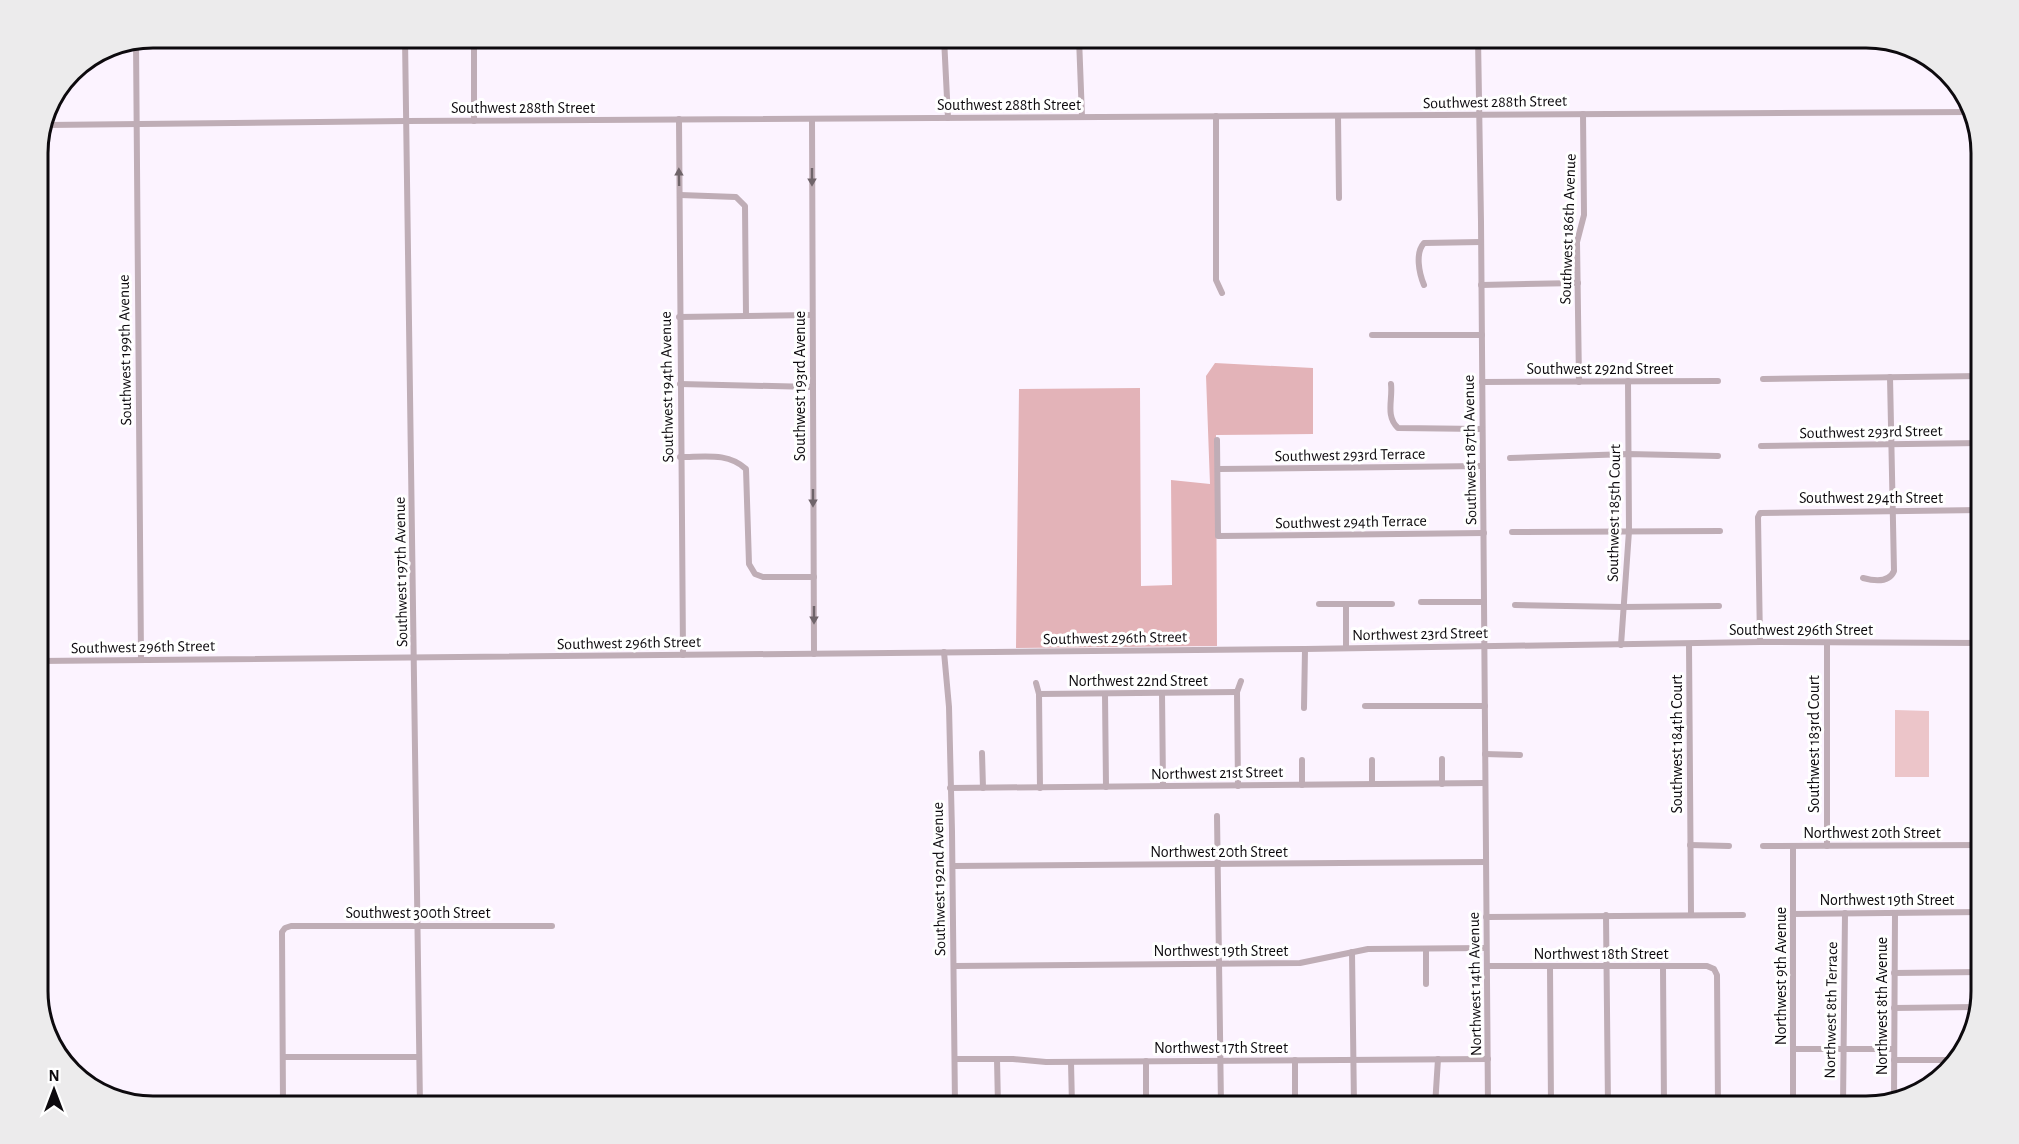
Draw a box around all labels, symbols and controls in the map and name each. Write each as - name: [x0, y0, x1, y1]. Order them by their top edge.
- street label: Southwest 288th Street: [1423, 93, 1567, 111]
- street label: Southwest 288th Street: [937, 97, 1081, 113]
- street label: Southwest 288th Street: [451, 100, 595, 116]
- street label: Southwest 186th Avenue: [1557, 153, 1579, 305]
- one-way arrow: [674, 167, 684, 186]
- one-way arrow: [807, 168, 817, 187]
- street label: Southwest 199th Avenue: [116, 274, 134, 426]
- street label: Southwest 194th Avenue: [658, 311, 676, 463]
- street label: Southwest 193rd Avenue: [792, 311, 808, 461]
- street label: Southwest 292nd Street: [1527, 361, 1673, 377]
- street label: Southwest 187th Avenue: [1461, 375, 1479, 525]
- street label: Southwest 293rd Street: [1799, 423, 1943, 441]
- street label: Southwest 185th Court: [1605, 444, 1623, 582]
- street label: Southwest 293rd Terrace: [1275, 446, 1425, 464]
- one-way arrow: [808, 489, 818, 508]
- street label: Southwest 294th Street: [1799, 490, 1943, 506]
- street label: Southwest 197th Avenue: [392, 497, 410, 647]
- street label: Southwest 294th Terrace: [1275, 513, 1427, 531]
- one-way arrow: [809, 606, 819, 625]
- street label: Southwest 296th Street: [1729, 622, 1873, 638]
- street label: Northwest 23rd Street: [1352, 625, 1488, 643]
- street label: Southwest 296th Street: [1043, 629, 1187, 647]
- street label: Southwest 296th Street: [557, 634, 701, 652]
- street label: Southwest 296th Street: [71, 638, 215, 656]
- street label: Northwest 22nd Street: [1068, 673, 1208, 689]
- street label: Southwest 184th Court: [1669, 675, 1685, 813]
- street label: Southwest 183rd Court: [1806, 675, 1822, 813]
- street label: Northwest 21st Street: [1151, 764, 1283, 782]
- street label: Southwest 192nd Avenue: [930, 802, 948, 956]
- street label: Northwest 20th Street: [1803, 825, 1941, 841]
- street label: Northwest 20th Street: [1150, 844, 1288, 860]
- street label: Northwest 19th Street: [1820, 892, 1954, 908]
- street label: Southwest 300th Street: [345, 905, 491, 921]
- street label: Northwest 9th Avenue: [1773, 907, 1789, 1045]
- street label: Northwest 14th Avenue: [1466, 912, 1484, 1056]
- street label: Northwest 8th Avenue: [1874, 937, 1890, 1075]
- street label: Northwest 8th Terrace: [1822, 941, 1840, 1079]
- street label: Northwest 19th Street: [1154, 943, 1288, 959]
- street label: Northwest 18th Street: [1533, 946, 1669, 962]
- street label: Northwest 17th Street: [1154, 1040, 1288, 1056]
- north arrow: [24, 1060, 84, 1120]
- text: N: [48, 1068, 60, 1084]

